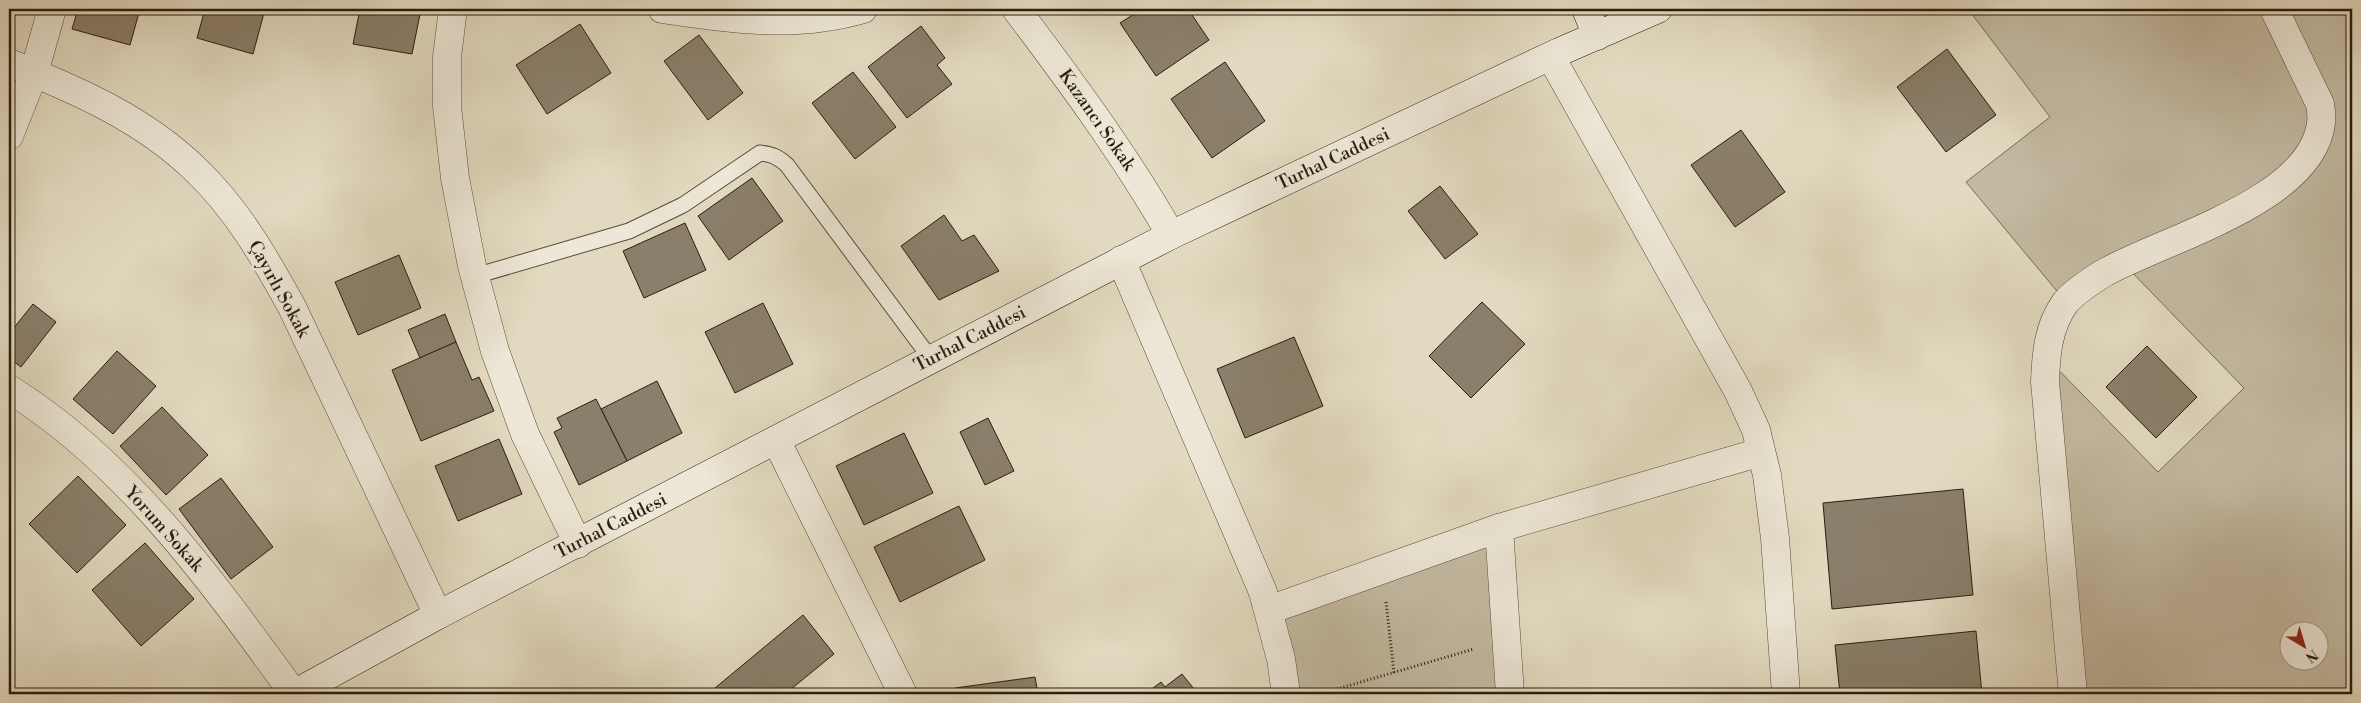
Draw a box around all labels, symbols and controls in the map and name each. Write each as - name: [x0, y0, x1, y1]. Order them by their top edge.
- street label: Kazancı Sokak: [1053, 65, 1141, 177]
- street label: Turhal Caddesi: [1273, 123, 1393, 195]
- street label: Çayırlı Sokak: [243, 236, 316, 343]
- street label: Turhal Caddesi: [910, 301, 1030, 377]
- street label: Yorum Sokak: [119, 481, 210, 578]
- street label: Turhal Caddesi: [551, 488, 671, 564]
- north arrow: [2278, 620, 2328, 670]
- text: N: [2301, 645, 2321, 666]

